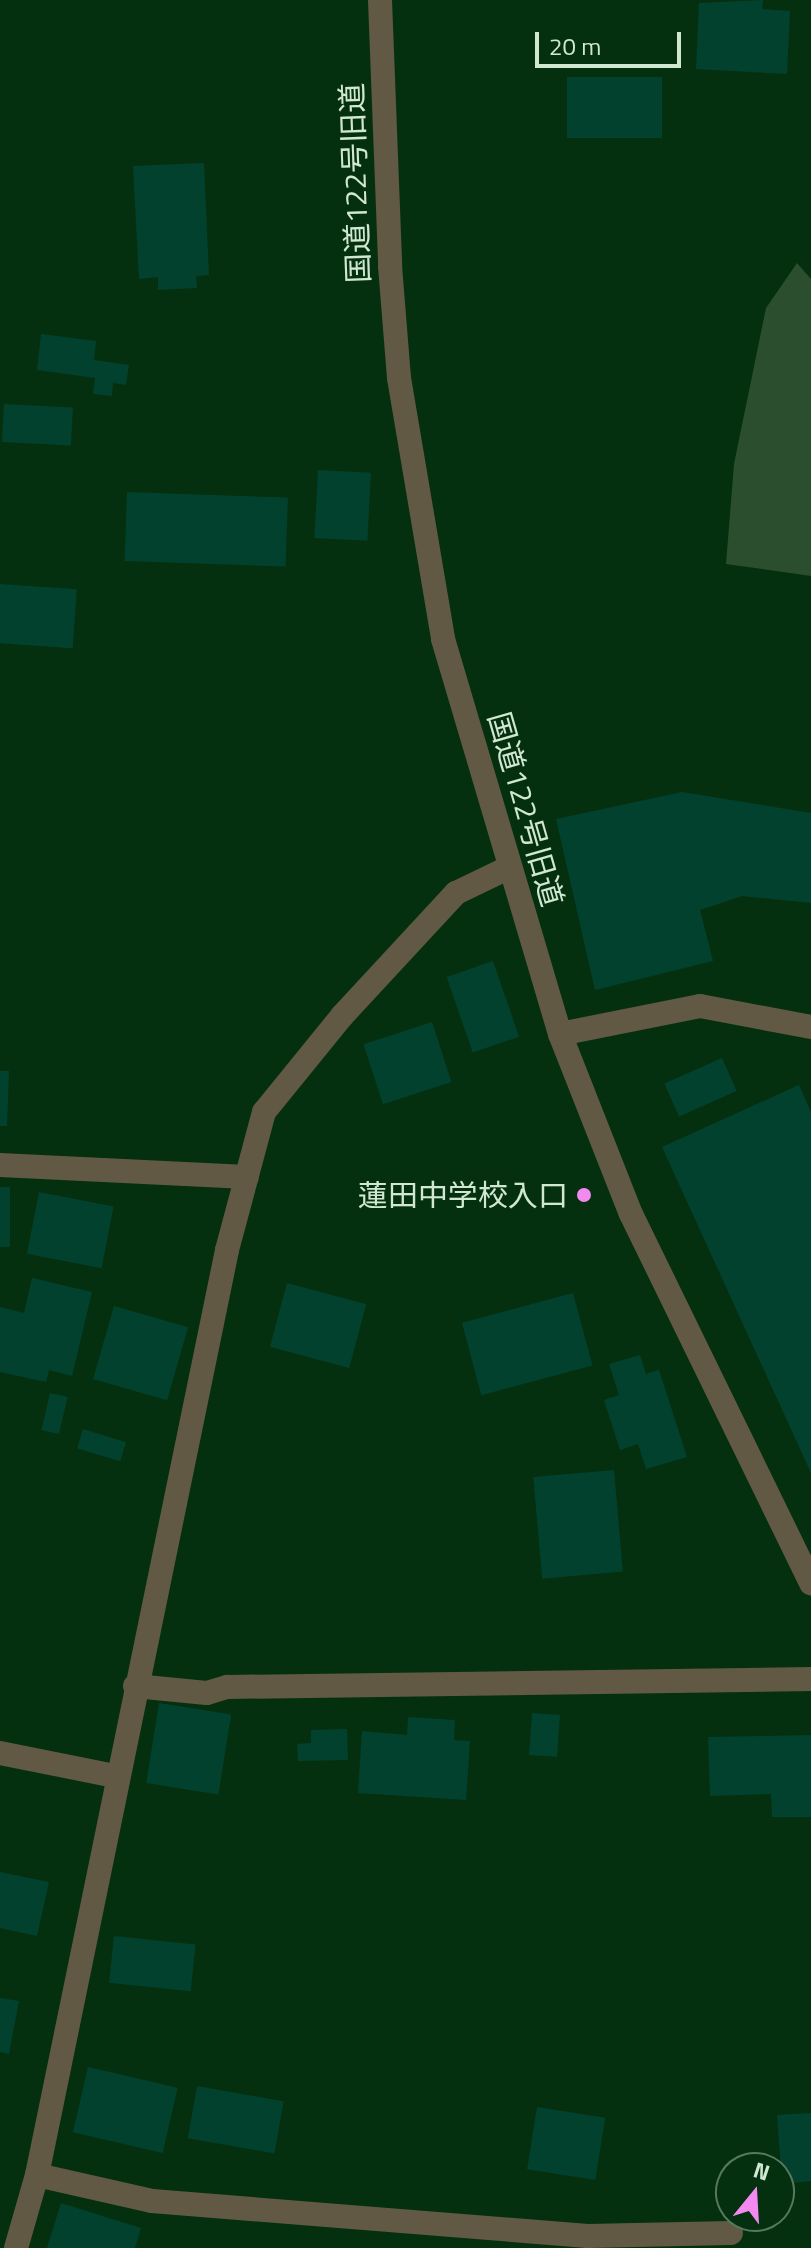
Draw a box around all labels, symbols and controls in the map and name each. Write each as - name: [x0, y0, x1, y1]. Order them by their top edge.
- scale bar: [539, 16, 685, 66]
- text: 20 m: [549, 28, 601, 64]
- street label: 国道122号旧道: [334, 82, 376, 284]
- street label: 国道122号旧道: [481, 708, 571, 910]
- place label: 蓮田中学校入口: [358, 1177, 568, 1213]
- marker: 蓮田中学校入口: [575, 1186, 593, 1204]
- north arrow: [715, 2152, 795, 2232]
- text: N: [749, 2153, 774, 2190]

